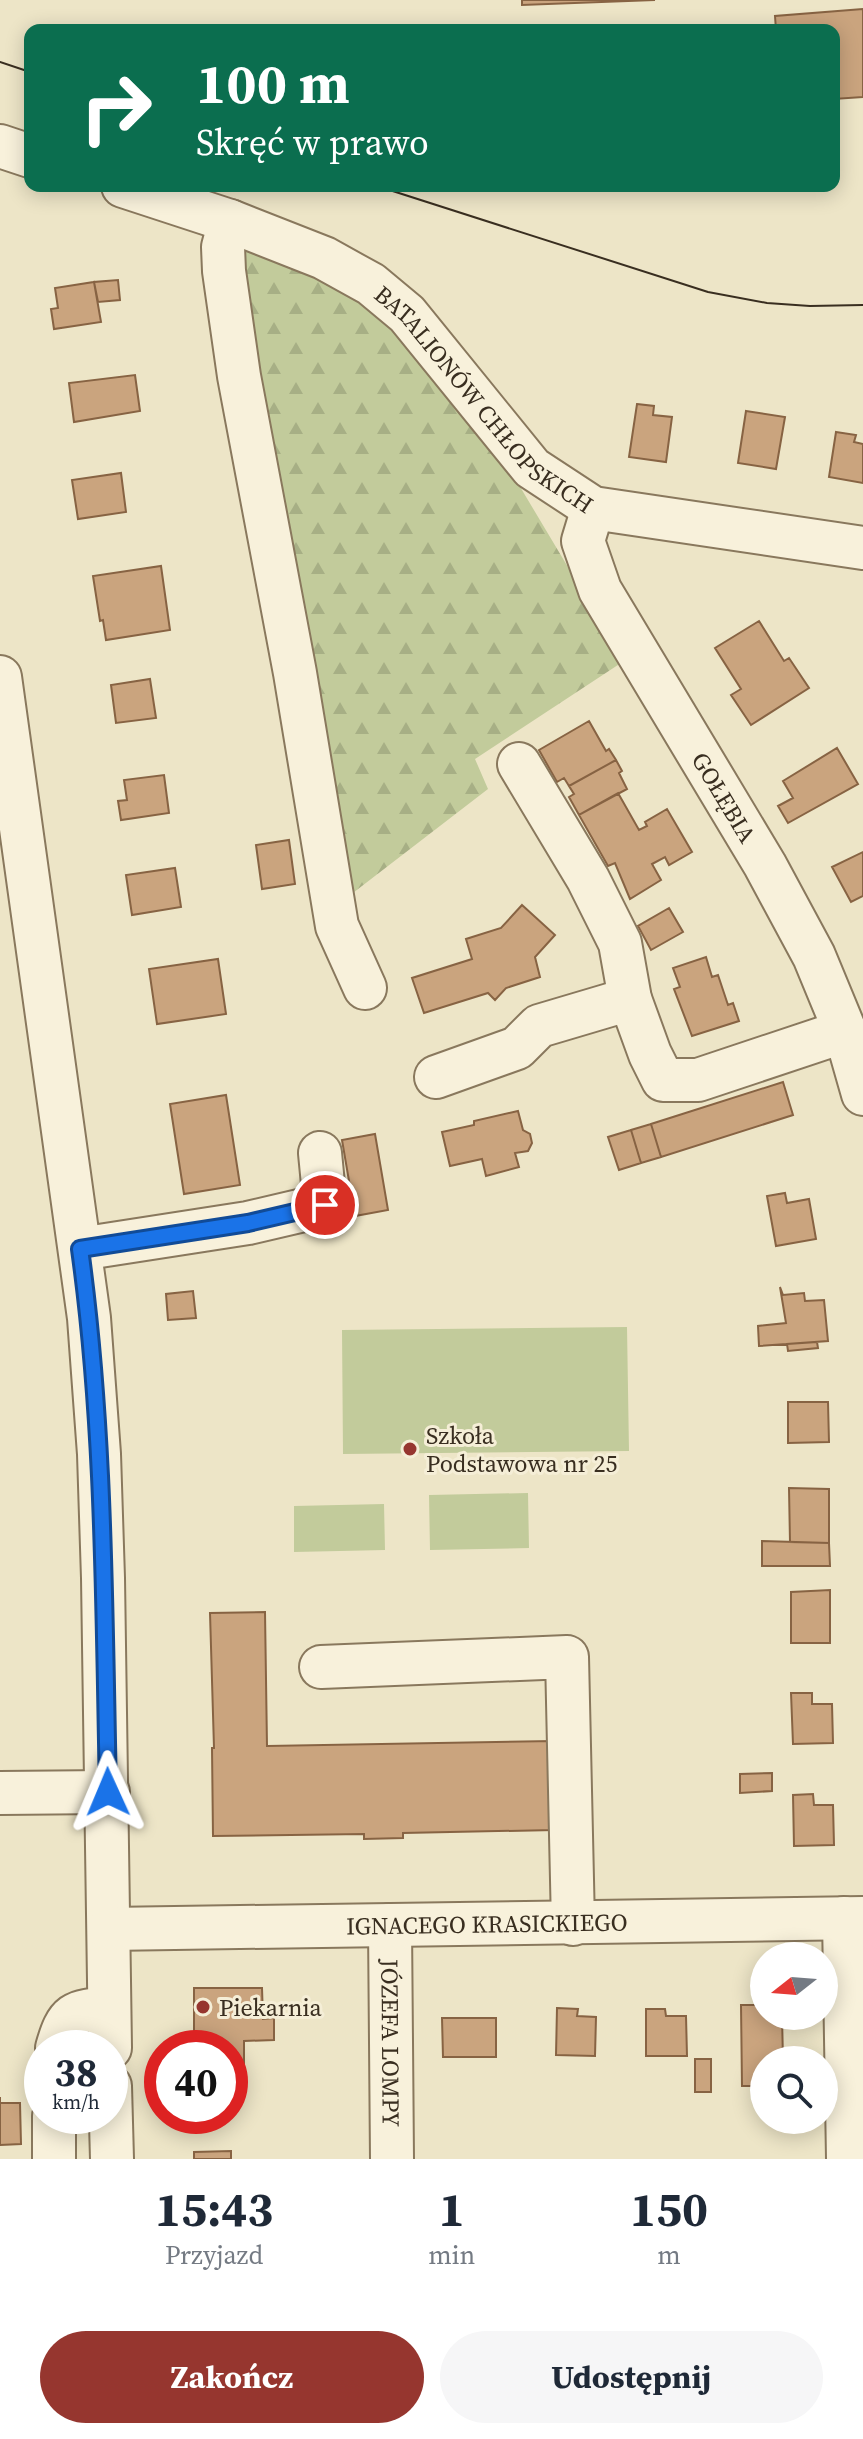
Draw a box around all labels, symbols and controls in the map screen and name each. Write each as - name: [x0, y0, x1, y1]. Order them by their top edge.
- text: 100 m: [196, 45, 350, 122]
- icon: right: [64, 56, 168, 160]
- text: Skręć w prawo: [196, 118, 429, 167]
- street label: BATALIONÓW CHŁOPSKICH: [368, 277, 600, 521]
- street label: GOŁĘBIA: [684, 746, 764, 849]
- pin: [291, 1171, 359, 1239]
- icon: arrive: [303, 1183, 347, 1227]
- place label: Szkoła Podstawowa nr 25: [426, 1419, 617, 1480]
- marker: Szkoła Podstawowa nr 25: [401, 1440, 419, 1458]
- position arrow: [66, 1750, 150, 1834]
- street label: IGNACEGO KRASICKIEGO: [346, 1905, 628, 1942]
- north arrow: [750, 1942, 838, 2030]
- map controls: [750, 1942, 838, 2134]
- street label: JÓZEFA LOMPY: [374, 1958, 408, 2127]
- place label: Piekarnia: [219, 1991, 323, 2024]
- marker: Piekarnia: [194, 1998, 212, 2016]
- speed limit sign: 40: [144, 2030, 248, 2134]
- text: 38: [54, 2045, 98, 2099]
- button: search: [750, 2046, 838, 2134]
- text: km/h: [52, 2088, 100, 2116]
- text: 15:43: [155, 2176, 273, 2242]
- text: 1: [439, 2176, 465, 2242]
- text: 150: [630, 2176, 708, 2242]
- text: Przyjazd: [165, 2237, 263, 2273]
- text: min: [428, 2237, 475, 2273]
- text: m: [657, 2237, 681, 2273]
- button: Zakończ: [40, 2331, 424, 2423]
- button: Udostępnij: [440, 2331, 823, 2423]

